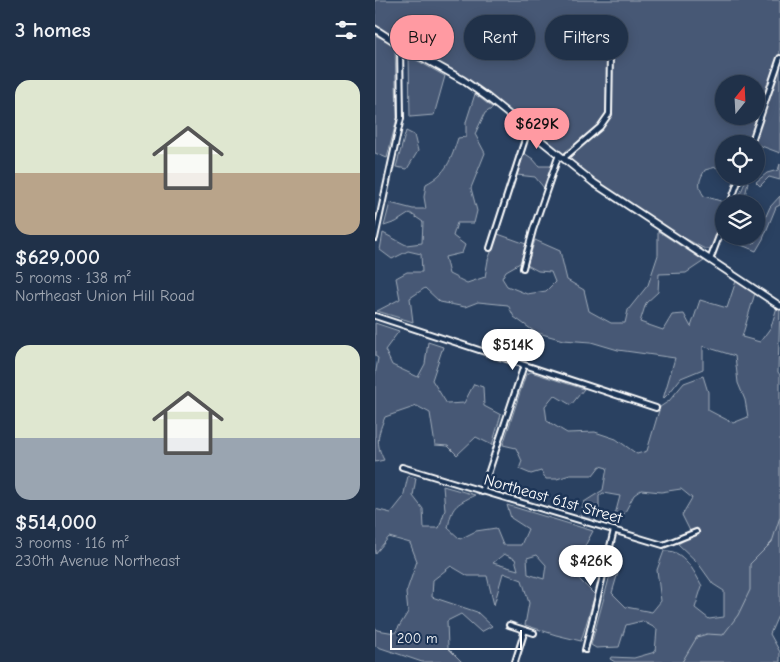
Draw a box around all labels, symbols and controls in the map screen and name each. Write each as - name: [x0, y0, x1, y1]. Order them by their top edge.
- chip: Buy: [390, 15, 454, 60]
- chip: Rent: [464, 15, 535, 60]
- chip: Filters: [545, 15, 628, 60]
- icon: filters: [332, 16, 360, 44]
- text: 3 homes: [15, 18, 91, 42]
- north arrow: [715, 75, 765, 125]
- map controls: [715, 75, 765, 245]
- pin: $629K: [502, 108, 572, 150]
- icon: home: [143, 113, 233, 203]
- text: $629K: [515, 115, 559, 133]
- button: locate: [715, 135, 765, 185]
- button: layers: [715, 195, 765, 245]
- text: $629,000: [15, 245, 100, 269]
- text: 5 rooms · 138 m²: [15, 269, 131, 287]
- text: Northeast Union Hill Road: [15, 287, 195, 305]
- pin: $514K: [478, 328, 548, 371]
- text: $514K: [493, 336, 533, 354]
- icon: home: [143, 378, 233, 468]
- street label: Northeast 61st Street: [482, 471, 625, 527]
- text: $514,000: [15, 510, 97, 534]
- text: 3 rooms · 116 m²: [15, 534, 129, 552]
- pin: $426K: [556, 544, 626, 587]
- text: 230th Avenue Northeast: [15, 552, 180, 570]
- text: $426K: [570, 552, 612, 570]
- scale bar: [390, 627, 523, 650]
- text: 200 m: [397, 630, 438, 647]

